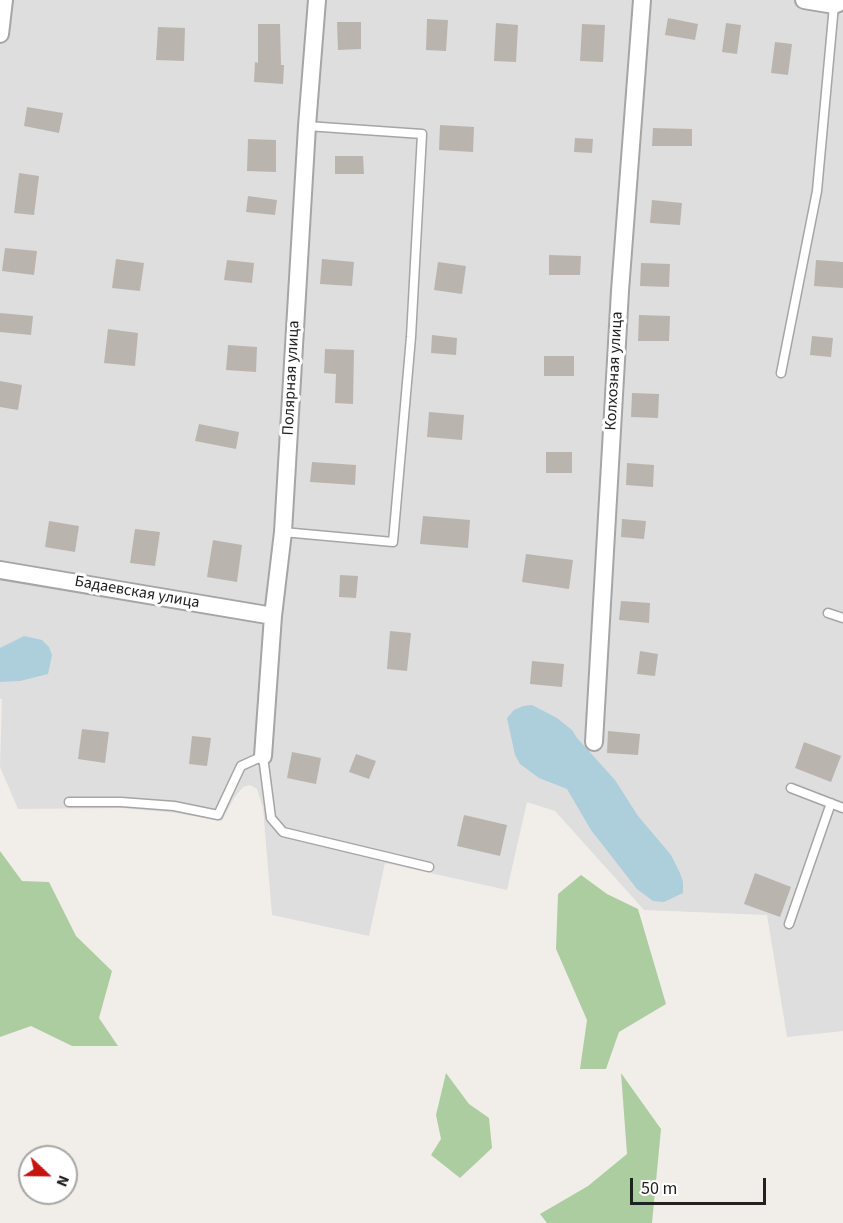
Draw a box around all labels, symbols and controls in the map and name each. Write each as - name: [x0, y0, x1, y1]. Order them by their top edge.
- street label: Колхозная улица: [602, 311, 628, 431]
- street label: Полярная улица: [279, 320, 305, 436]
- street label: Бадаевская улица: [73, 573, 201, 613]
- north arrow: [18, 1145, 78, 1205]
- scale bar: [633, 1166, 770, 1204]
- text: N: [51, 1172, 75, 1190]
- text: 50 m: [641, 1176, 677, 1201]

